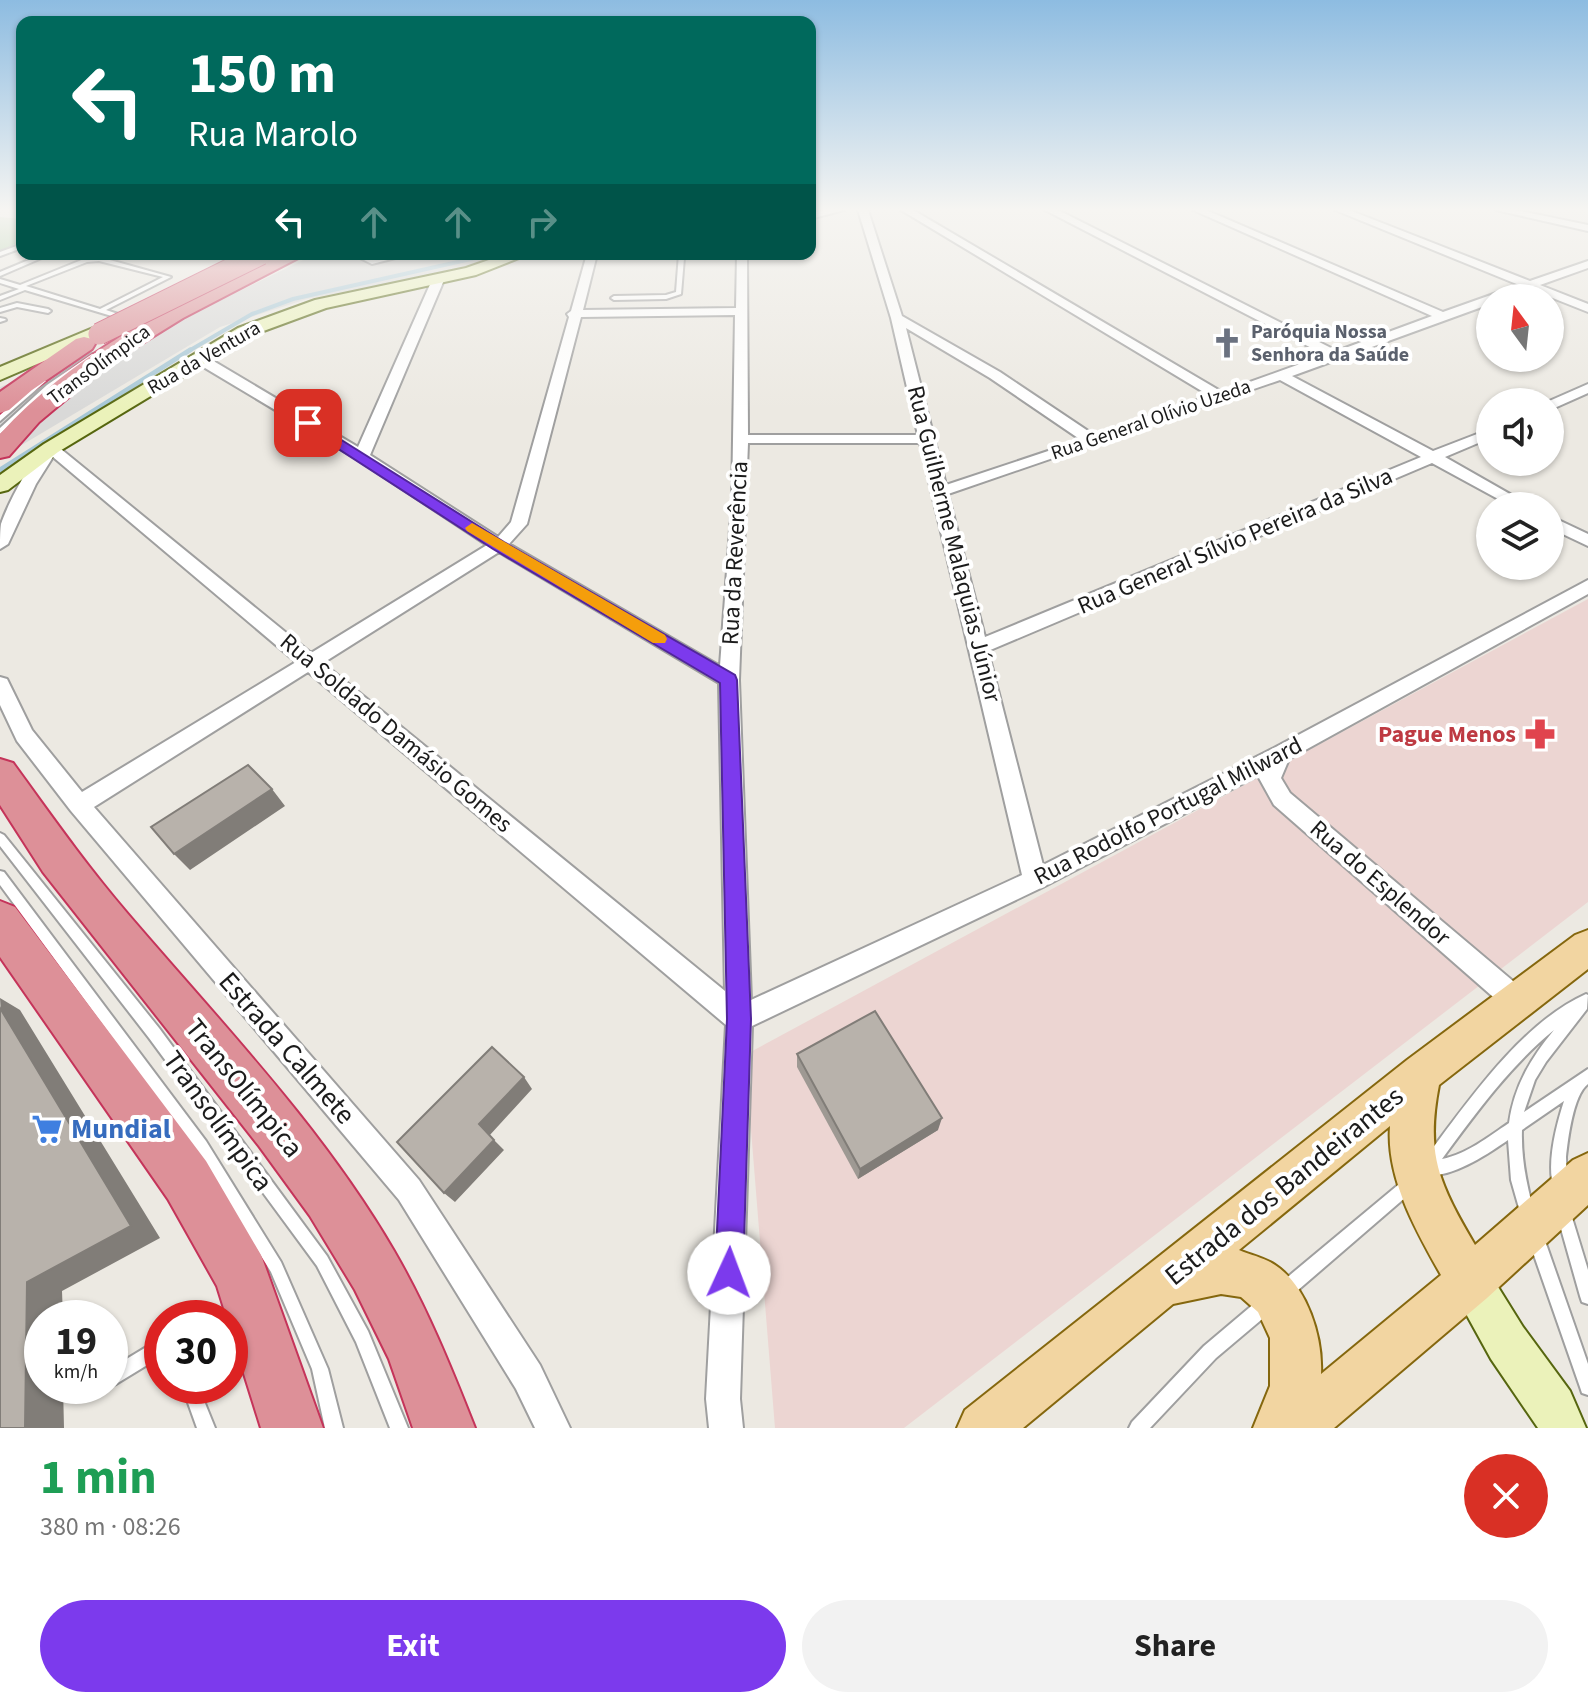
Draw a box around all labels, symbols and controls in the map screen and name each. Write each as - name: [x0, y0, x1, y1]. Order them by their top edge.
- text: 150 m: [188, 35, 336, 114]
- icon: left: [56, 48, 160, 152]
- text: Rua Marolo: [188, 109, 358, 160]
- icon: left: [268, 200, 312, 244]
- icon: ahead: [352, 200, 396, 244]
- icon: ahead: [436, 200, 480, 244]
- icon: right: [520, 200, 564, 244]
- north arrow: [1476, 284, 1564, 372]
- map controls: [1476, 284, 1564, 580]
- street label: Rua da Ventura: [142, 314, 266, 402]
- street label: TransOlímpica: [42, 318, 156, 412]
- place label: Paróquia Nossa Senhora da Saúde: [1251, 318, 1409, 369]
- church icon: Paróquia Nossa Senhora da Saúde: [1210, 326, 1244, 360]
- street label: Rua General Olívio Uzeda: [1047, 373, 1255, 467]
- street label: Rua Guilherme Malaquias Júnior: [898, 382, 1010, 707]
- button: sound: [1476, 388, 1564, 476]
- pin: [274, 389, 342, 457]
- icon: arrive: [286, 401, 330, 445]
- street label: Rua General Sílvio Pereira da Silva: [1072, 459, 1398, 623]
- street label: Rua da Reverência: [713, 460, 757, 646]
- button: layers: [1476, 492, 1564, 580]
- street label: Rua Soldado Damásio Gomes: [272, 625, 520, 841]
- place label: Pague Menos: [1378, 717, 1516, 752]
- pharmacy icon: Pague Menos: [1523, 717, 1557, 751]
- street label: Rua Rodolfo Portugal Milward: [1028, 728, 1308, 894]
- street label: Rua do Esplendor: [1302, 812, 1459, 955]
- street label: Estrada Calmete: [209, 963, 365, 1133]
- street label: TransOlímpica: [175, 1010, 313, 1166]
- street label: Transolímpica: [153, 1042, 283, 1200]
- street label: Estrada dos Bandeirantes: [1156, 1077, 1412, 1295]
- place label: Mundial: [71, 1109, 171, 1149]
- supermarket icon: Mundial: [30, 1112, 64, 1146]
- position arrow: [687, 1231, 771, 1315]
- speed limit sign: 30: [144, 1300, 248, 1404]
- text: 19: [55, 1313, 97, 1370]
- text: km/h: [54, 1358, 98, 1386]
- text: 1 min: [40, 1444, 157, 1512]
- button: close: [1464, 1454, 1548, 1538]
- text: 380 m · 08:26: [40, 1508, 181, 1545]
- button: Exit: [40, 1600, 786, 1692]
- button: Share: [802, 1600, 1548, 1692]

